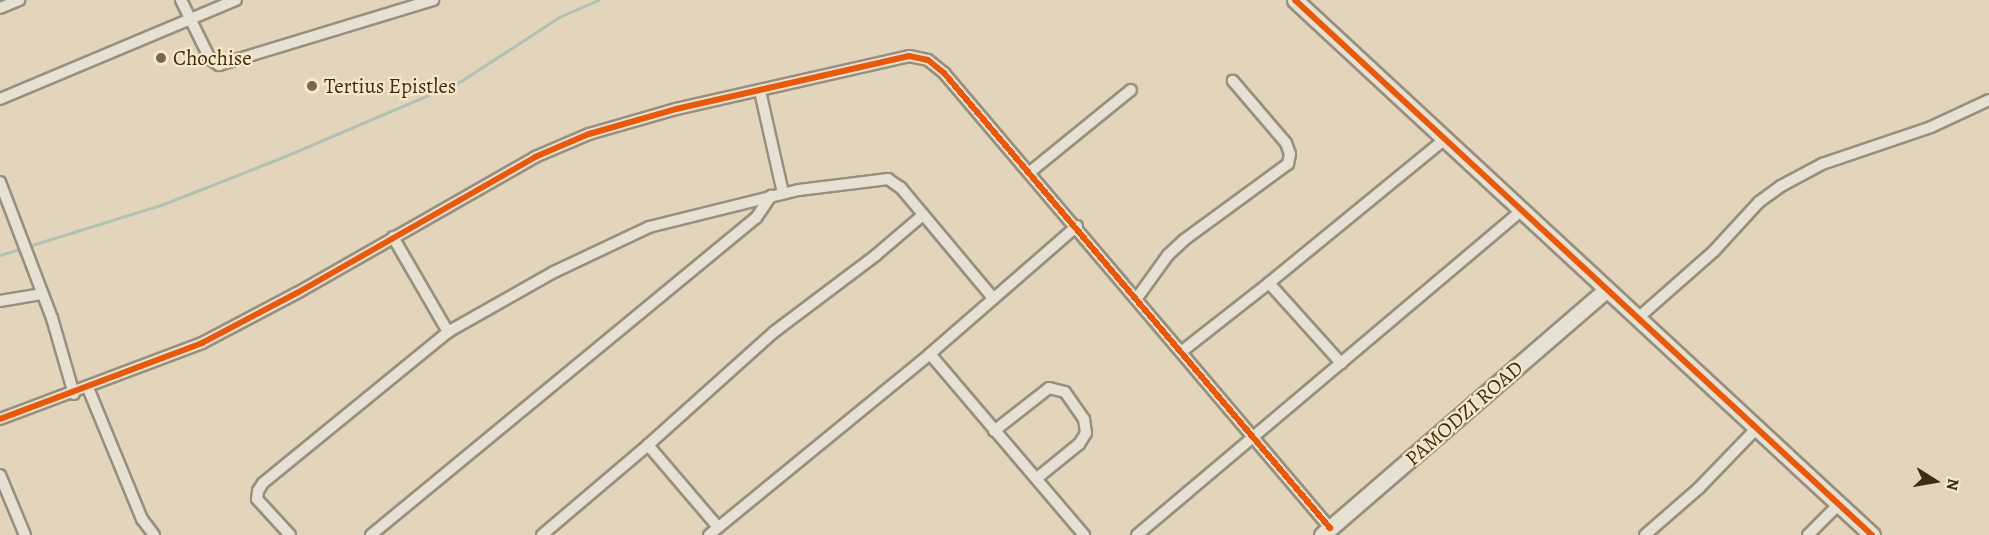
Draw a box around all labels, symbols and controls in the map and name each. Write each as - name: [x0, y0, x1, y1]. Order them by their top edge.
- place label: Chochise: [173, 45, 252, 71]
- marker: Chochise: [154, 51, 168, 65]
- place label: Tertius Epistles: [324, 73, 456, 99]
- marker: Tertius Epistles: [305, 79, 319, 93]
- street label: PAMODZI ROAD: [1400, 355, 1528, 471]
- north arrow: [1905, 451, 1965, 511]
- text: N: [1941, 477, 1965, 492]

